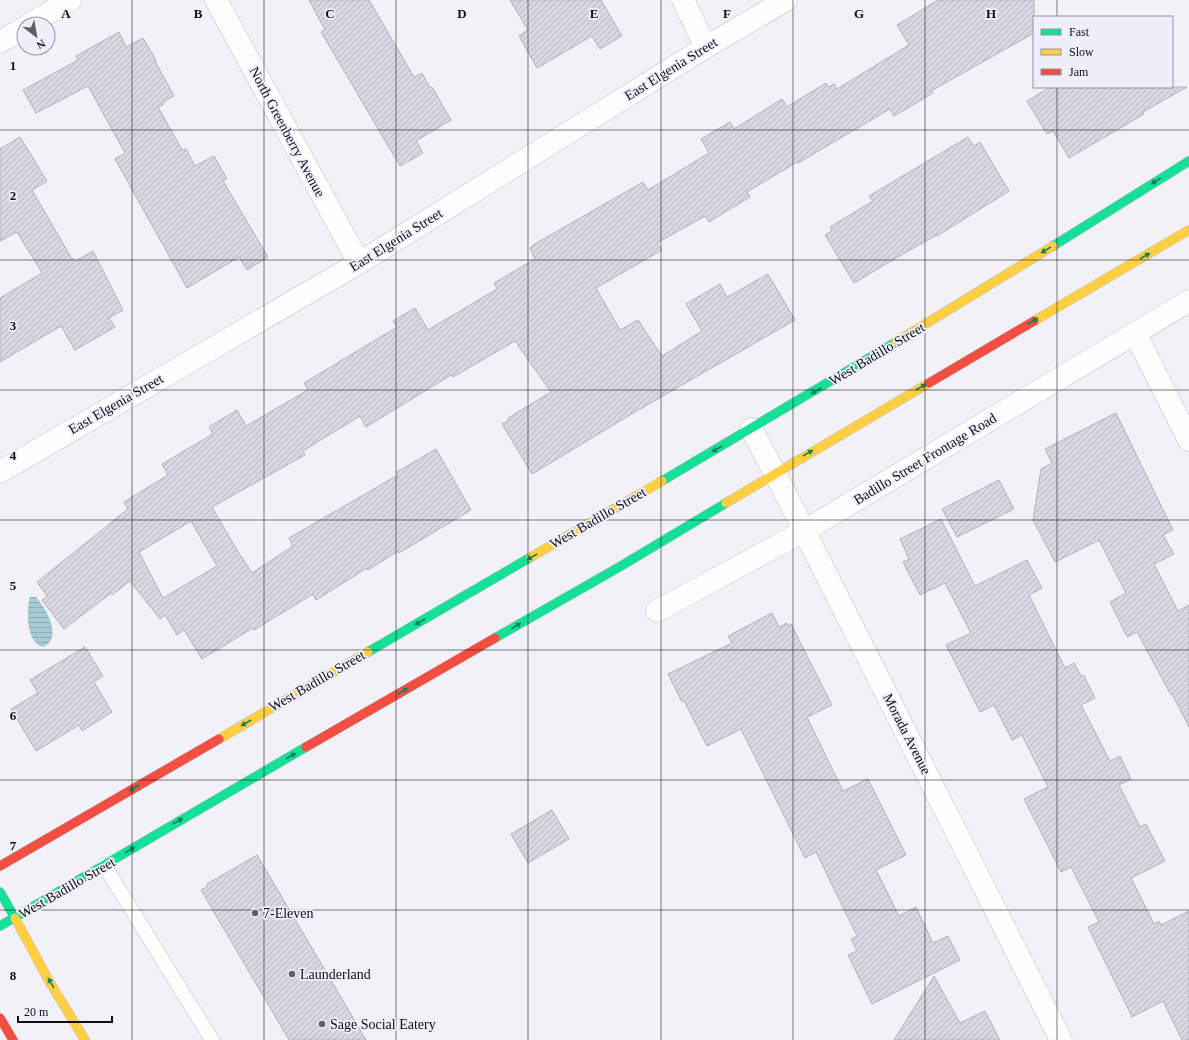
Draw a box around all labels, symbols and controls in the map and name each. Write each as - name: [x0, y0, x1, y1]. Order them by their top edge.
- text: A: [61, 6, 71, 21]
- text: B: [194, 6, 203, 21]
- text: C: [325, 6, 335, 21]
- text: D: [457, 6, 467, 21]
- text: E: [590, 6, 598, 21]
- text: F: [723, 6, 731, 21]
- text: G: [854, 6, 864, 21]
- text: H: [986, 6, 996, 21]
- north arrow: [16, 16, 56, 56]
- legend: [1033, 16, 1173, 88]
- text: Fast: [1069, 25, 1090, 39]
- street label: East Elgenia Street: [622, 34, 720, 104]
- text: N: [35, 37, 48, 52]
- text: Slow: [1069, 45, 1094, 59]
- text: 1: [10, 58, 16, 73]
- street label: North Greenberry Avenue: [246, 64, 328, 200]
- text: Jam: [1069, 65, 1089, 79]
- one-way arrow: [1150, 178, 1162, 185]
- text: 2: [10, 188, 16, 203]
- street label: East Elgenia Street: [347, 205, 445, 275]
- one-way arrow: [1041, 246, 1051, 254]
- one-way arrow: [1139, 252, 1151, 259]
- text: 3: [10, 318, 17, 333]
- one-way arrow: [1027, 318, 1039, 325]
- street label: West Badillo Street: [827, 320, 927, 388]
- street label: East Elgenia Street: [66, 371, 166, 437]
- one-way arrow: [915, 384, 927, 391]
- one-way arrow: [810, 387, 822, 394]
- street label: Badillo Street Frontage Road: [851, 410, 999, 508]
- one-way arrow: [711, 445, 723, 452]
- text: 4: [10, 448, 17, 463]
- one-way arrow: [802, 450, 814, 457]
- street label: West Badillo Street: [547, 484, 649, 552]
- one-way arrow: [526, 553, 538, 560]
- text: 5: [10, 578, 17, 593]
- one-way arrow: [414, 618, 426, 625]
- one-way arrow: [510, 623, 522, 630]
- street label: West Badillo Street: [266, 647, 368, 715]
- one-way arrow: [397, 687, 409, 694]
- street label: Morada Avenue: [880, 691, 934, 777]
- text: 6: [10, 708, 17, 723]
- one-way arrow: [240, 719, 252, 726]
- one-way arrow: [285, 752, 297, 759]
- one-way arrow: [128, 785, 140, 792]
- one-way arrow: [173, 818, 184, 825]
- text: 7: [10, 838, 17, 853]
- one-way arrow: [125, 846, 135, 854]
- street label: West Badillo Street: [16, 854, 118, 922]
- place label: 7-Eleven: [263, 906, 314, 921]
- marker: 7-Eleven: [250, 908, 260, 918]
- place label: Launderland: [300, 967, 371, 982]
- text: 8: [10, 968, 17, 983]
- marker: Launderland: [287, 969, 297, 979]
- one-way arrow: [47, 977, 54, 989]
- scale bar: [18, 998, 112, 1024]
- text: 20 m: [24, 1005, 49, 1019]
- place label: Sage Social Eatery: [330, 1017, 436, 1032]
- marker: Sage Social Eatery: [317, 1019, 327, 1029]

